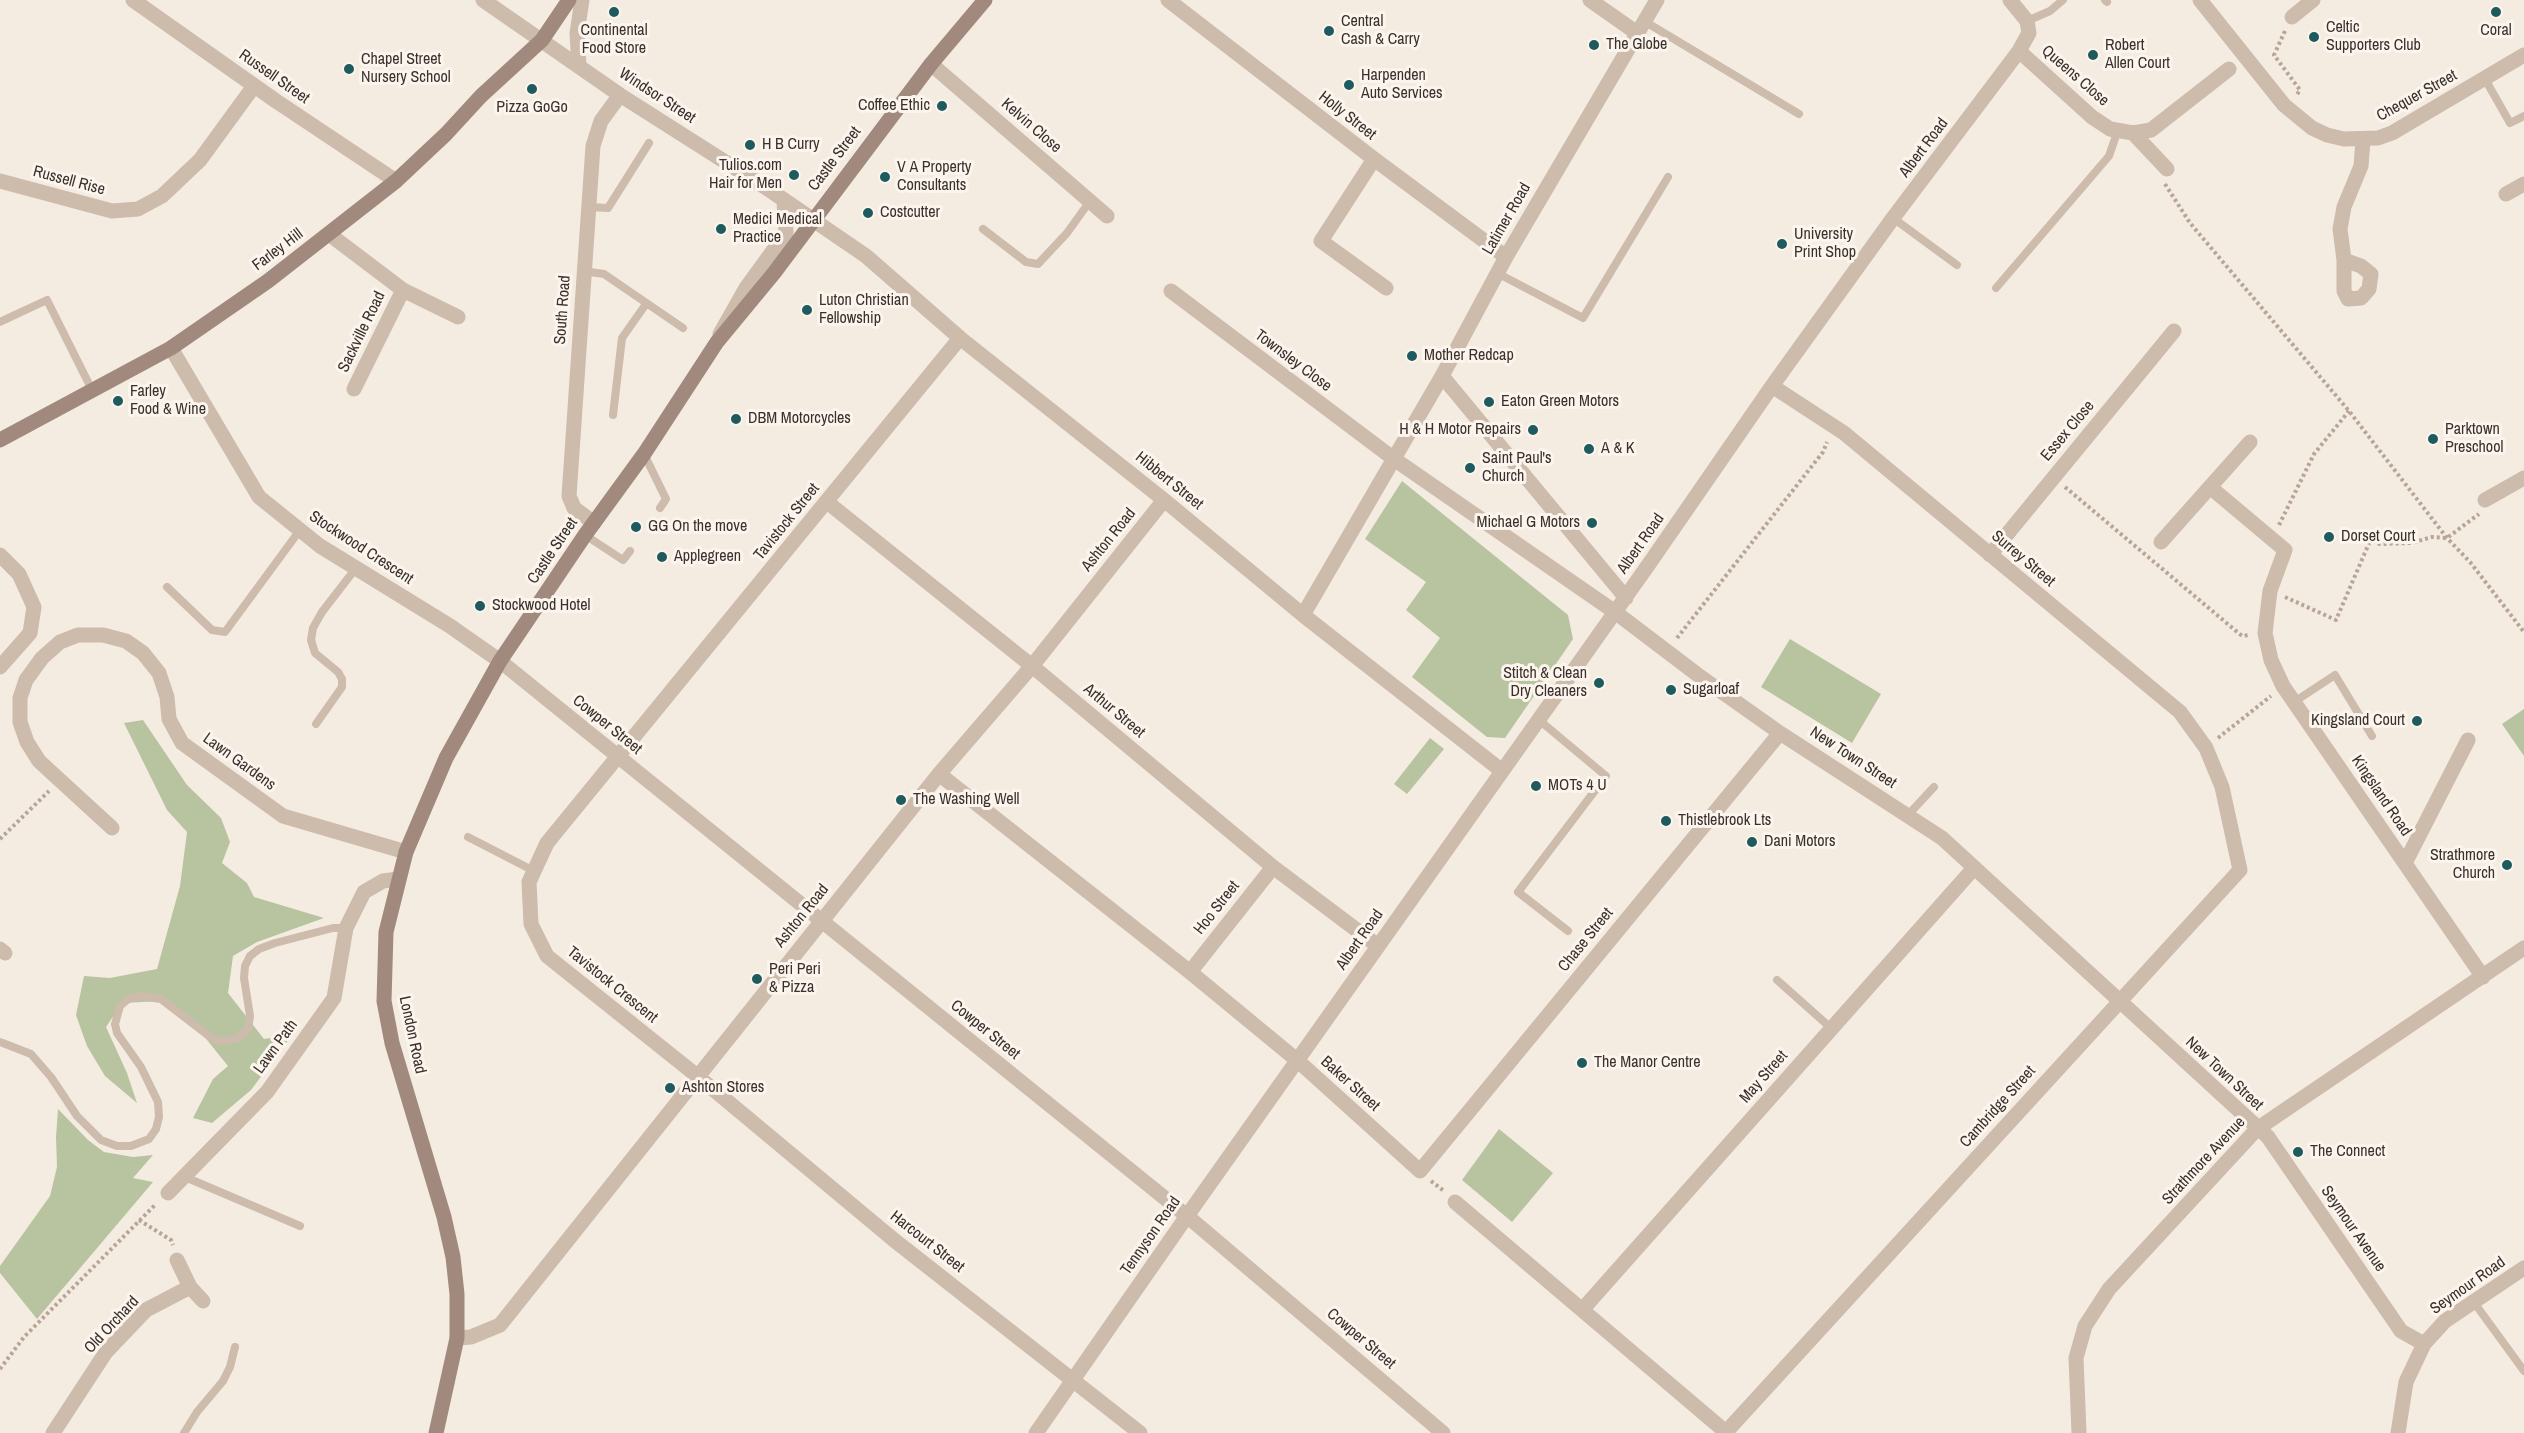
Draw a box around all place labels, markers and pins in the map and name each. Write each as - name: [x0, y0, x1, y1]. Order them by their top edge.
- marker: Continental Food Store: [607, 5, 621, 19]
- marker: Coral: [2489, 5, 2503, 19]
- place label: Central Cash & Carry: [1341, 12, 1420, 50]
- place label: Celtic Supporters Club: [2326, 18, 2421, 56]
- place label: Continental Food Store: [580, 21, 648, 59]
- place label: Coral: [2480, 21, 2512, 41]
- marker: Central Cash & Carry: [1322, 24, 1336, 38]
- marker: Celtic Supporters Club: [2307, 30, 2321, 44]
- place label: The Globe: [1606, 35, 1667, 55]
- place label: Robert Allen Court: [2105, 36, 2170, 74]
- marker: The Globe: [1587, 38, 1601, 52]
- marker: Robert Allen Court: [2086, 48, 2100, 62]
- place label: Chapel Street Nursery School: [361, 50, 451, 88]
- marker: Chapel Street Nursery School: [342, 62, 356, 76]
- place label: Harpenden Auto Services: [1361, 66, 1443, 104]
- marker: Harpenden Auto Services: [1342, 78, 1356, 92]
- marker: Pizza GoGo: [525, 82, 539, 96]
- place label: Coffee Ethic: [858, 96, 930, 116]
- place label: Pizza GoGo: [496, 98, 568, 118]
- marker: Coffee Ethic: [935, 99, 949, 113]
- place label: H B Curry: [762, 135, 820, 155]
- marker: H B Curry: [743, 138, 757, 152]
- place label: Tulios.com Hair for Men: [709, 156, 782, 194]
- place label: V A Property Consultants: [897, 158, 971, 196]
- marker: Tulios.com Hair for Men: [787, 168, 801, 182]
- marker: V A Property Consultants: [878, 170, 892, 184]
- place label: Costcutter: [880, 203, 940, 223]
- marker: Costcutter: [861, 206, 875, 220]
- place label: Medici Medical Practice: [733, 210, 822, 248]
- marker: Medici Medical Practice: [714, 222, 728, 236]
- place label: University Print Shop: [1794, 225, 1856, 263]
- marker: University Print Shop: [1775, 237, 1789, 251]
- place label: Luton Christian Fellowship: [819, 291, 909, 329]
- marker: Luton Christian Fellowship: [800, 303, 814, 317]
- place label: Mother Redcap: [1424, 346, 1514, 366]
- marker: Mother Redcap: [1405, 349, 1419, 363]
- place label: Farley Food & Wine: [130, 382, 206, 420]
- place label: Eaton Green Motors: [1501, 392, 1619, 412]
- marker: Farley Food & Wine: [111, 394, 125, 408]
- marker: Eaton Green Motors: [1482, 395, 1496, 409]
- place label: DBM Motorcycles: [748, 409, 851, 429]
- marker: DBM Motorcycles: [729, 412, 743, 426]
- place label: H & H Motor Repairs: [1399, 420, 1521, 440]
- place label: Parktown Preschool: [2445, 420, 2503, 458]
- marker: H & H Motor Repairs: [1526, 423, 1540, 437]
- marker: Parktown Preschool: [2426, 432, 2440, 446]
- place label: A & K: [1601, 439, 1635, 459]
- marker: A & K: [1582, 442, 1596, 456]
- place label: Saint Paul's Church: [1482, 449, 1552, 487]
- marker: Saint Paul's Church: [1463, 461, 1477, 475]
- place label: Michael G Motors: [1476, 513, 1580, 533]
- marker: Michael G Motors: [1585, 516, 1599, 530]
- place label: GG On the move: [648, 517, 747, 537]
- marker: GG On the move: [629, 520, 643, 534]
- place label: Dorset Court: [2341, 527, 2415, 547]
- marker: Dorset Court: [2322, 530, 2336, 544]
- place label: Applegreen: [674, 547, 741, 567]
- marker: Applegreen: [655, 550, 669, 564]
- place label: Stockwood Hotel: [492, 596, 590, 616]
- marker: Stockwood Hotel: [473, 599, 487, 613]
- place label: Stitch & Clean Dry Cleaners: [1503, 664, 1587, 702]
- marker: Stitch & Clean Dry Cleaners: [1592, 676, 1606, 690]
- place label: Sugarloaf: [1683, 680, 1739, 700]
- marker: Sugarloaf: [1664, 683, 1678, 697]
- place label: Kingsland Court: [2311, 711, 2405, 731]
- marker: Kingsland Court: [2410, 714, 2424, 728]
- place label: MOTs 4 U: [1548, 776, 1607, 796]
- marker: MOTs 4 U: [1529, 779, 1543, 793]
- place label: The Washing Well: [913, 790, 1019, 810]
- marker: The Washing Well: [894, 793, 908, 807]
- place label: Thistlebrook Lts: [1678, 811, 1771, 831]
- marker: Thistlebrook Lts: [1659, 814, 1673, 828]
- place label: Dani Motors: [1764, 832, 1835, 852]
- marker: Dani Motors: [1745, 835, 1759, 849]
- place label: Strathmore Church: [2430, 846, 2495, 884]
- marker: Strathmore Church: [2500, 858, 2514, 872]
- place label: Peri Peri & Pizza: [769, 960, 821, 998]
- marker: Peri Peri & Pizza: [750, 972, 764, 986]
- place label: The Manor Centre: [1594, 1053, 1700, 1073]
- marker: The Manor Centre: [1575, 1056, 1589, 1070]
- place label: Ashton Stores: [682, 1078, 764, 1098]
- marker: Ashton Stores: [663, 1081, 677, 1095]
- place label: The Connect: [2310, 1142, 2385, 1162]
- marker: The Connect: [2291, 1145, 2305, 1159]

